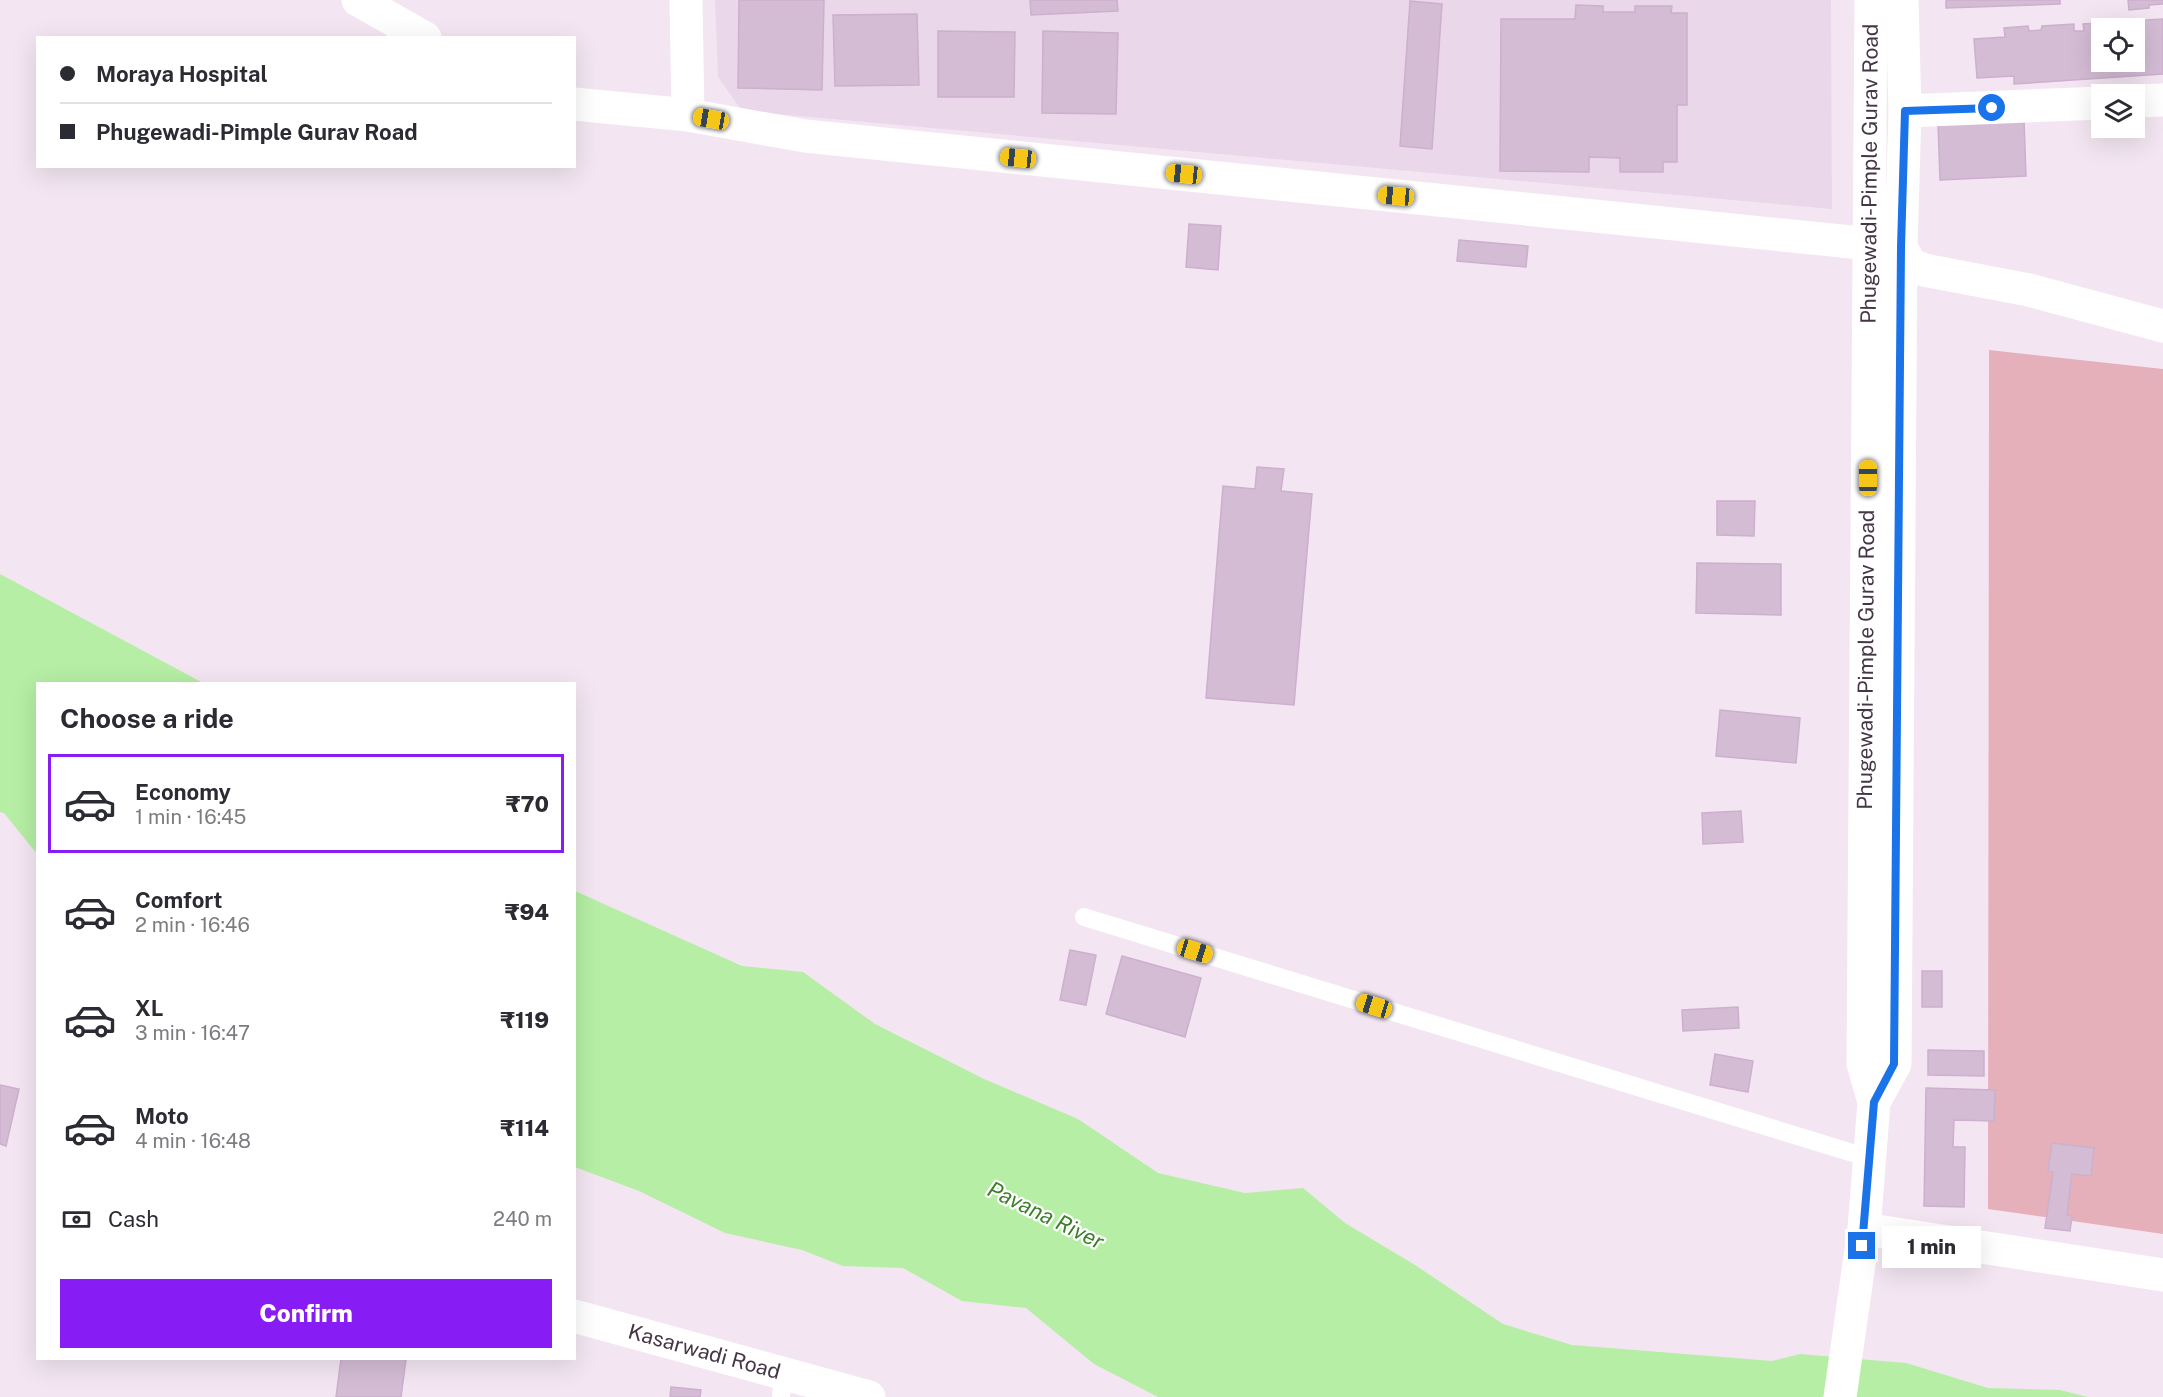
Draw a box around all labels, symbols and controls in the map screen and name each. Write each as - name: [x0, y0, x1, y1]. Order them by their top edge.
- map controls: [2091, 18, 2145, 138]
- button: locate: [2091, 18, 2145, 72]
- street label: Phugewadi-Pimple Gurav Road: [1856, 24, 1883, 324]
- text: Moraya Hospital: [96, 61, 268, 87]
- button: layers: [2091, 84, 2145, 138]
- route start: [1978, 94, 2005, 121]
- car: [692, 107, 730, 131]
- text: Phugewadi-Pimple Gurav Road: [96, 119, 418, 145]
- car: [999, 147, 1037, 169]
- car: [1165, 163, 1203, 185]
- car: [1377, 185, 1415, 207]
- car: [1859, 460, 1877, 496]
- street label: Phugewadi-Pimple Gurav Road: [1852, 510, 1879, 810]
- text: Choose a ride: [60, 702, 234, 734]
- icon: car: [63, 777, 117, 831]
- text: Economy: [135, 779, 231, 805]
- text: ₹70: [506, 791, 549, 817]
- text: 1 min · 16:45: [135, 805, 246, 829]
- icon: car: [63, 885, 117, 939]
- text: Comfort: [135, 887, 222, 913]
- text: ₹94: [505, 899, 549, 925]
- text: 2 min · 16:46: [135, 913, 250, 937]
- car: [1175, 937, 1215, 965]
- car: [1354, 992, 1394, 1020]
- icon: car: [63, 993, 117, 1047]
- text: XL: [135, 995, 163, 1021]
- text: ₹119: [500, 1007, 549, 1033]
- text: 3 min · 16:47: [135, 1021, 250, 1045]
- icon: car: [63, 1101, 117, 1155]
- text: Moto: [135, 1103, 189, 1129]
- text: ₹114: [500, 1115, 549, 1141]
- text: 4 min · 16:48: [135, 1129, 251, 1153]
- water label: Pavana River: [984, 1176, 1109, 1255]
- icon: cash: [60, 1203, 93, 1236]
- text: Cash: [108, 1206, 159, 1232]
- text: 240 m: [493, 1207, 552, 1231]
- callout: 1 min: [1883, 1225, 1982, 1267]
- route end: [1848, 1232, 1875, 1259]
- text: 1 min: [1907, 1235, 1956, 1259]
- button: Confirm: [60, 1279, 552, 1348]
- street label: Kasarwadi Road: [625, 1318, 783, 1384]

